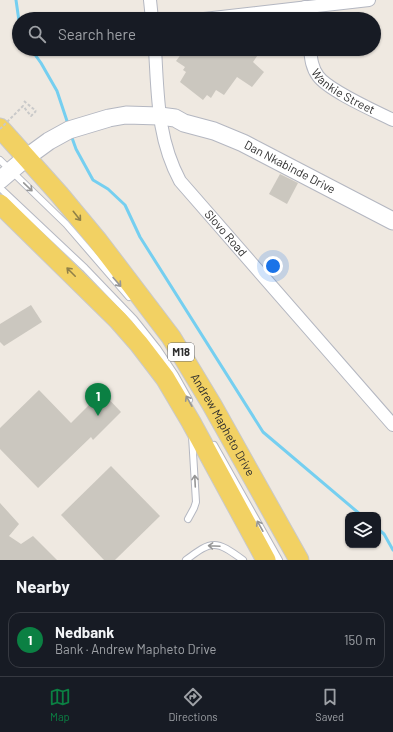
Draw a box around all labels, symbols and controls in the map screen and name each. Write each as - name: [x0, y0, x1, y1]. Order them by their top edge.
- search box: [12, 12, 381, 56]
- icon: search: [26, 23, 48, 45]
- text: Search here: [58, 25, 136, 43]
- street label: Wankie Street: [309, 66, 377, 116]
- street label: Dan Nkabinde Drive: [242, 137, 338, 196]
- one-way arrow: [23, 182, 33, 192]
- street label: Slovo Road: [202, 207, 250, 259]
- one-way arrow: [73, 210, 82, 221]
- your location: [263, 256, 283, 276]
- one-way arrow: [66, 268, 76, 277]
- one-way arrow: [112, 277, 121, 288]
- road number: M18: [168, 343, 194, 361]
- street label: Andrew Mapheto Drive: [189, 370, 258, 478]
- pin: 1: [85, 383, 111, 416]
- one-way arrow: [185, 395, 193, 407]
- one-way arrow: [192, 475, 199, 488]
- map controls: [345, 512, 381, 548]
- button: layers: [345, 512, 381, 548]
- one-way arrow: [255, 520, 263, 532]
- one-way arrow: [208, 542, 221, 549]
- text: Nearby: [16, 576, 70, 596]
- text: Nedbank: [55, 623, 114, 641]
- text: 1: [28, 632, 32, 648]
- text: 150 m: [344, 632, 376, 648]
- text: Bank · Andrew Mapheto Drive: [55, 641, 217, 657]
- tab: Map: [49, 686, 71, 723]
- tab: Directions: [168, 686, 218, 723]
- tab: Saved: [315, 686, 344, 723]

